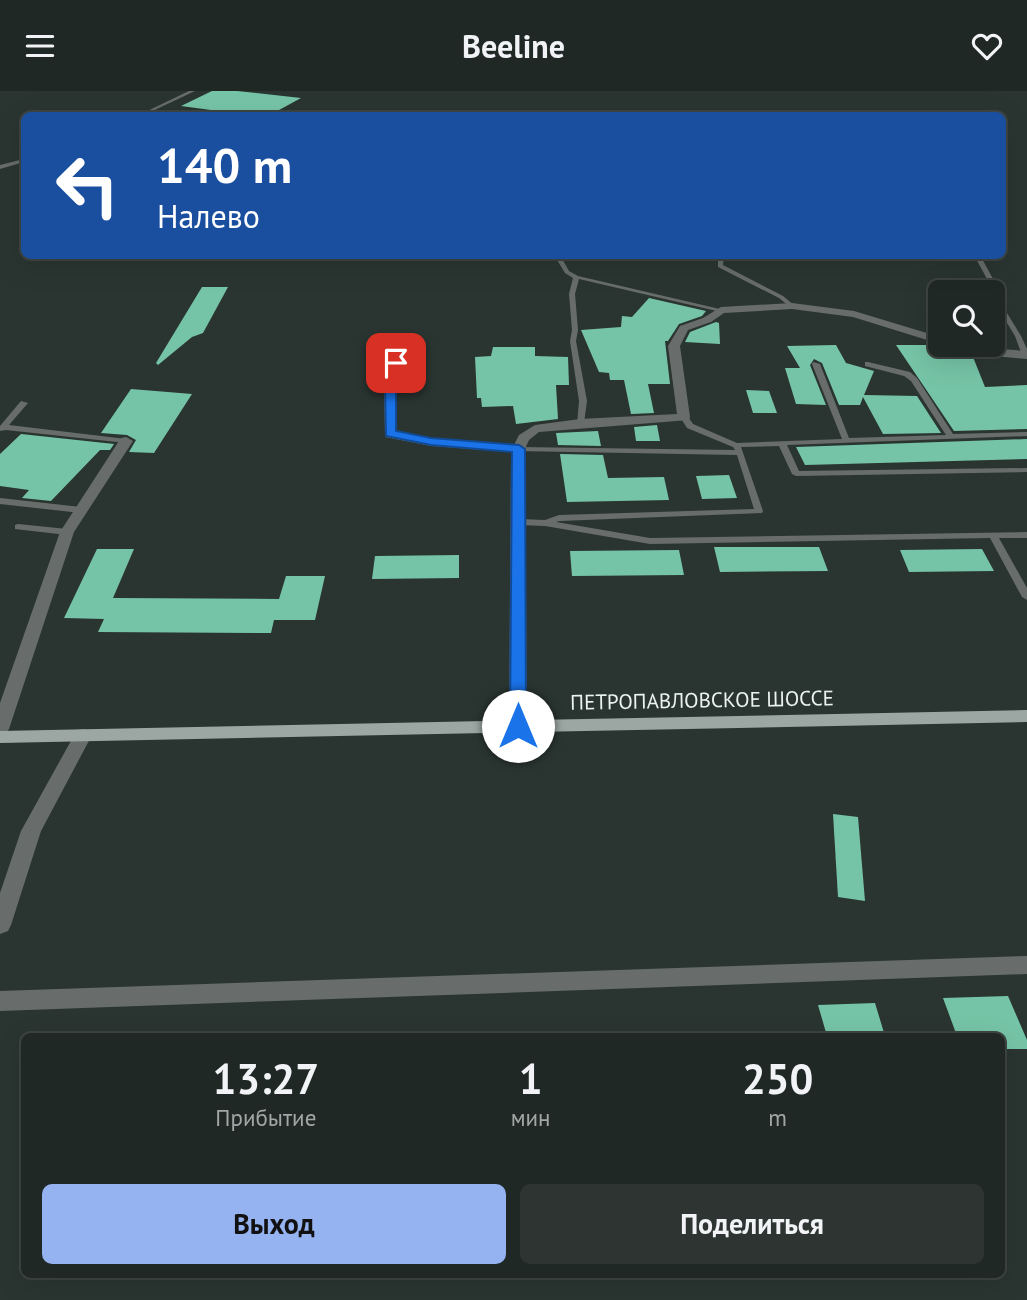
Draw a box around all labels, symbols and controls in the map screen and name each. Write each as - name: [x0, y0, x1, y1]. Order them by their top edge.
- text: Beeline: [462, 25, 565, 67]
- icon: menu: [21, 27, 59, 65]
- icon: heart: [968, 27, 1006, 65]
- text: 140 m: [157, 133, 292, 197]
- icon: left: [42, 140, 133, 231]
- text: Налево: [157, 195, 260, 237]
- map controls: [928, 280, 1005, 357]
- button: search: [928, 280, 1005, 357]
- pin: [366, 333, 426, 393]
- icon: arrive: [377, 344, 415, 382]
- street label: ПЕТРОПАВЛОВСКОЕ ШОССЕ: [570, 684, 834, 716]
- position arrow: [481, 689, 555, 763]
- text: 13:27: [213, 1051, 319, 1106]
- text: 1: [519, 1051, 542, 1106]
- text: 250: [742, 1051, 813, 1106]
- text: Прибытие: [215, 1103, 316, 1132]
- text: мин: [511, 1103, 550, 1132]
- text: m: [768, 1103, 787, 1132]
- button: Выход: [42, 1184, 506, 1264]
- button: Поделиться: [520, 1184, 984, 1264]

